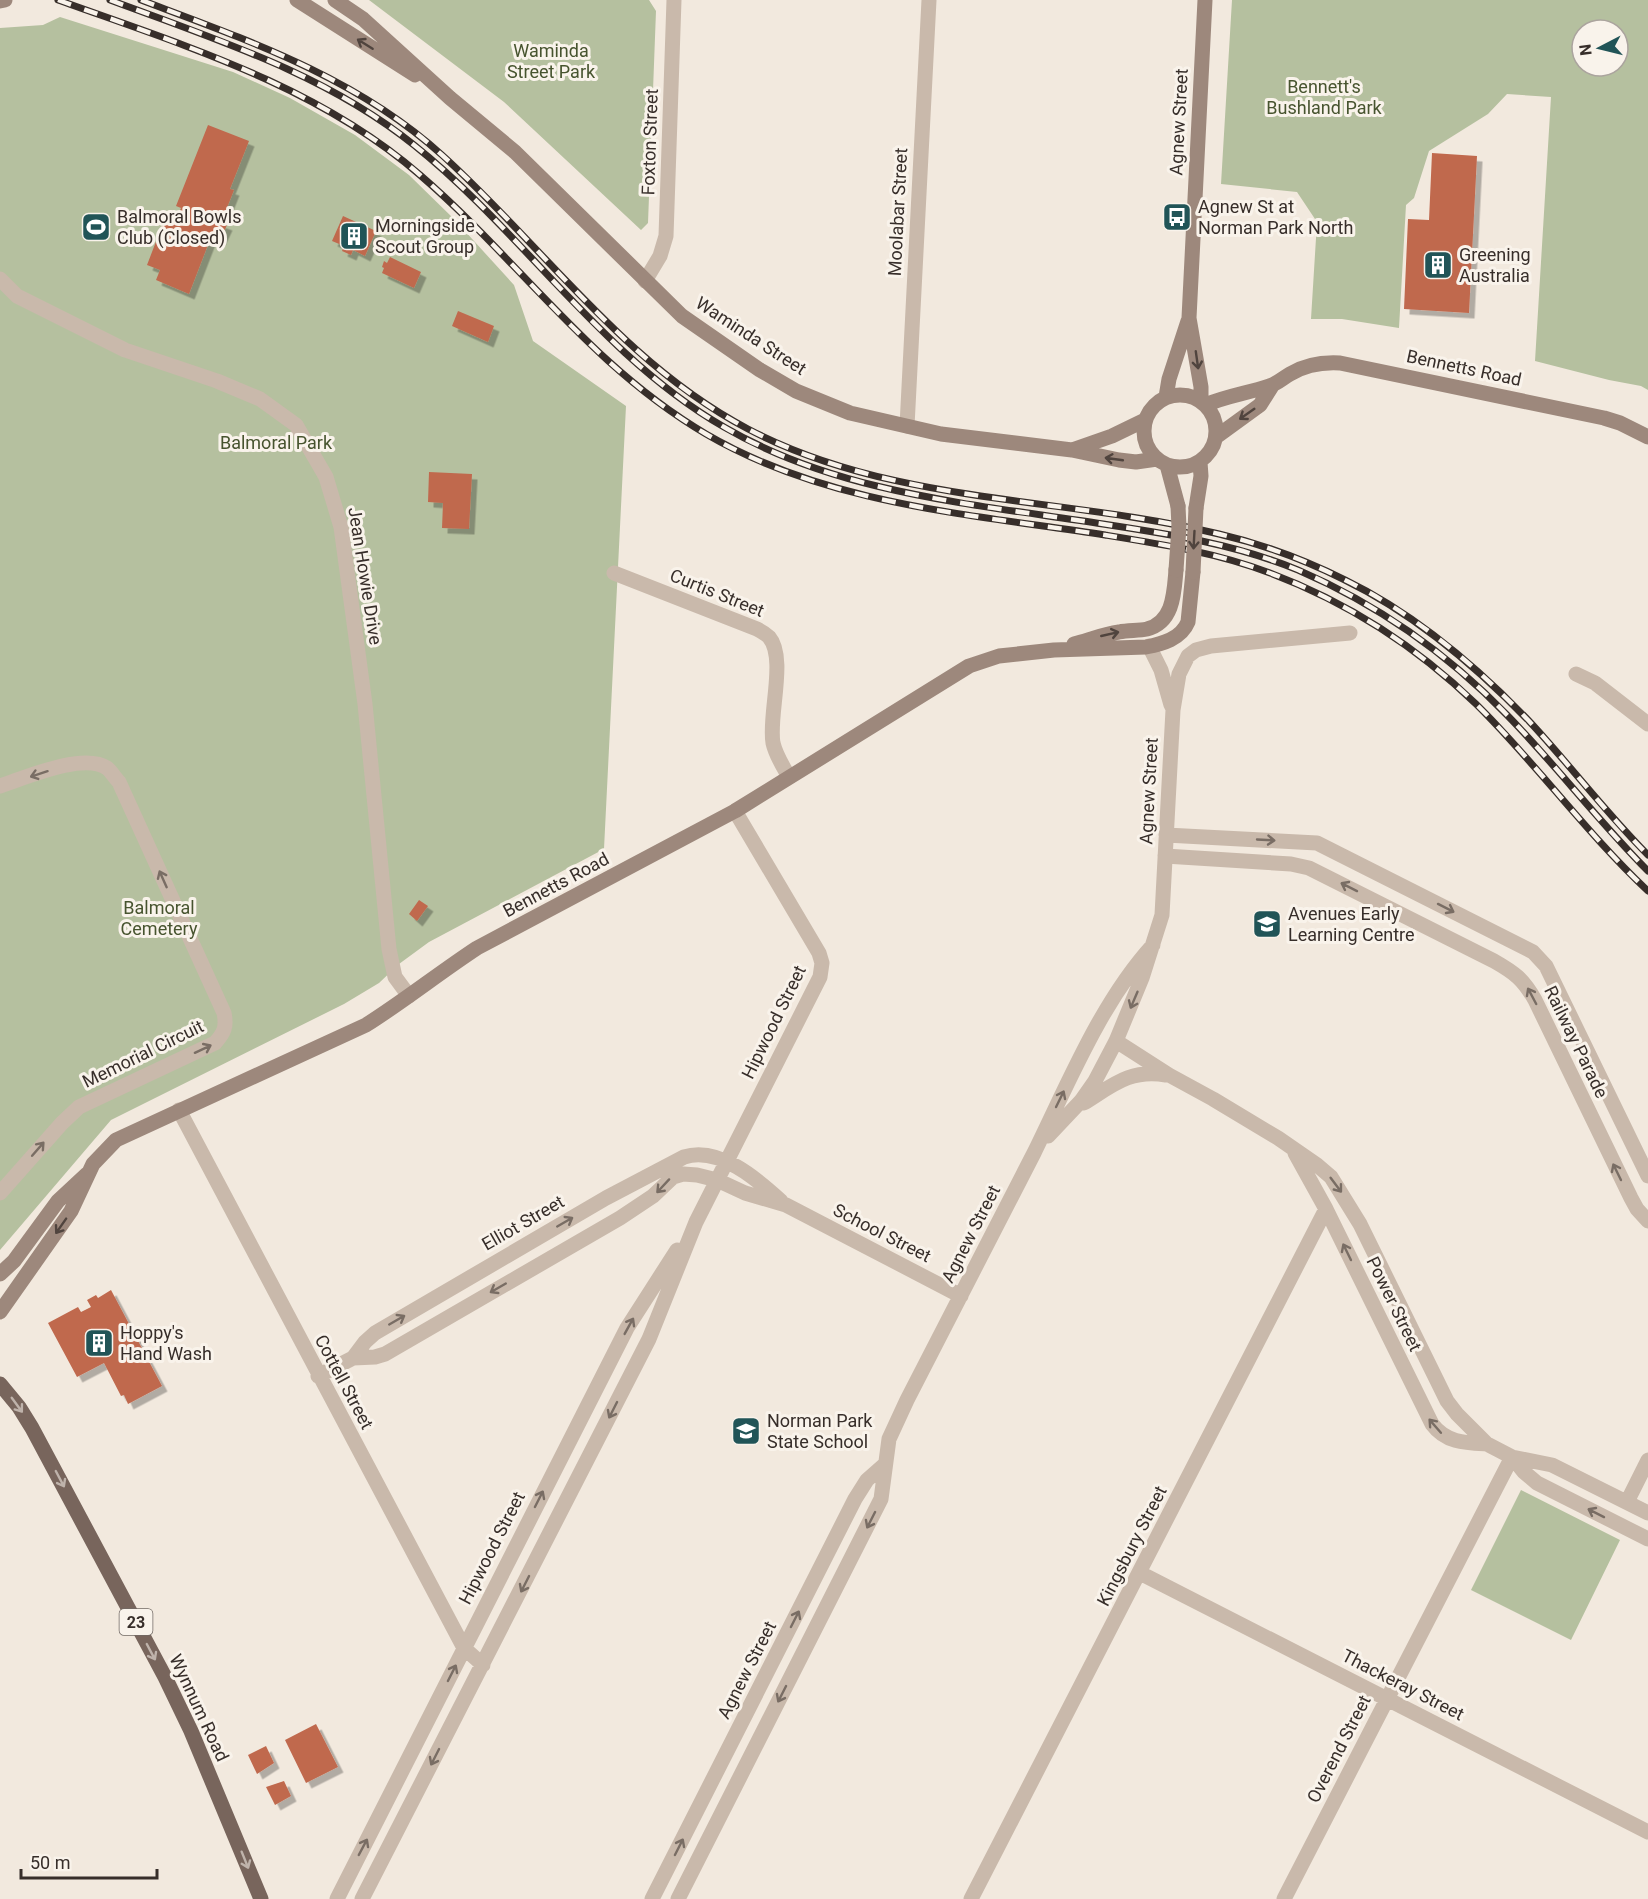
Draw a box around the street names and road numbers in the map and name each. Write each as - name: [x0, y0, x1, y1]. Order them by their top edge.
- street label: Agnew Street: [1165, 68, 1192, 176]
- street label: Foxton Street: [637, 88, 662, 196]
- street label: Moolabar Street: [884, 147, 911, 277]
- street label: Waminda Street: [692, 292, 811, 379]
- street label: Bennetts Road: [1405, 345, 1524, 390]
- street label: Jean Howie Drive: [344, 506, 387, 646]
- street label: Curtis Street: [667, 564, 767, 621]
- street label: Agnew Street: [1135, 737, 1162, 845]
- street label: Bennetts Road: [499, 848, 612, 921]
- street label: Hipwood Street: [737, 962, 810, 1082]
- street label: Railway Parade: [1540, 982, 1613, 1101]
- street label: Memorial Circuit: [79, 1015, 207, 1092]
- street label: Agnew Street: [937, 1181, 1004, 1286]
- street label: Elliot Street: [478, 1191, 568, 1255]
- street label: School Street: [830, 1199, 935, 1266]
- street label: Power Street: [1363, 1253, 1426, 1355]
- street label: Cottell Street: [311, 1331, 378, 1433]
- street label: Kingsbury Street: [1092, 1482, 1171, 1609]
- street label: Hipwood Street: [454, 1488, 529, 1608]
- road number: 23: [120, 1609, 152, 1635]
- street label: Agnew Street: [713, 1617, 780, 1722]
- street label: Thackeray Street: [1339, 1645, 1468, 1724]
- street label: Wynnum Road: [165, 1651, 233, 1765]
- street label: Overend Street: [1302, 1691, 1375, 1806]

